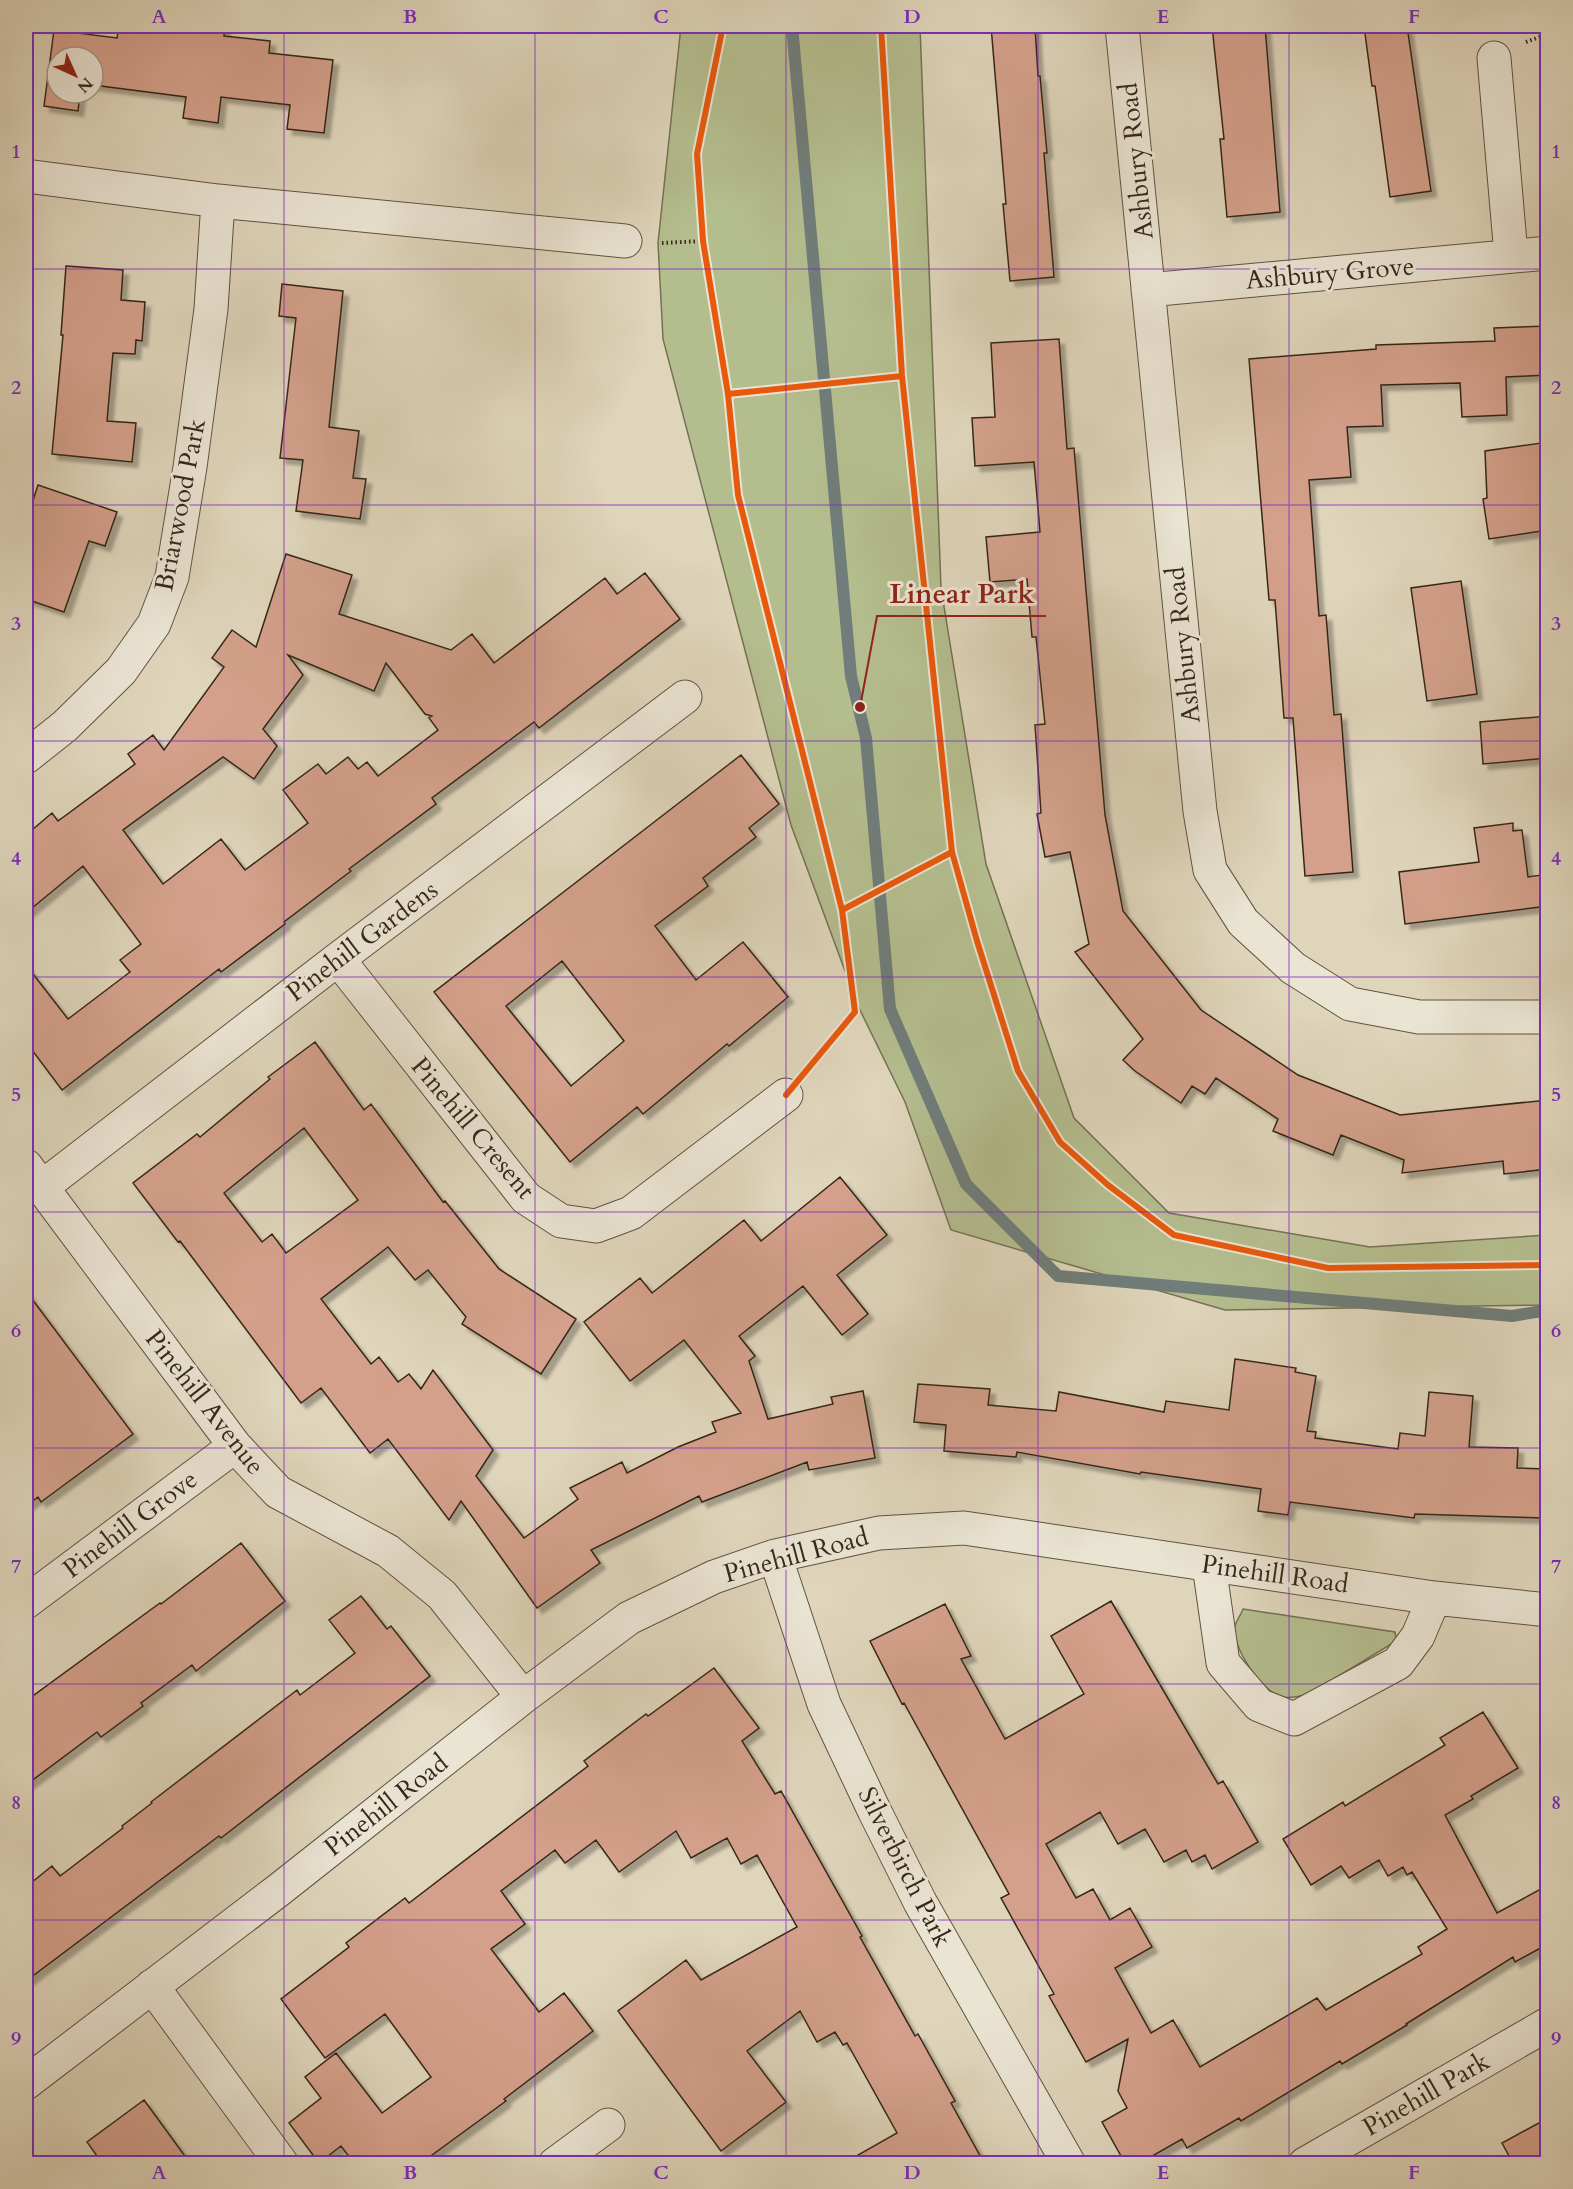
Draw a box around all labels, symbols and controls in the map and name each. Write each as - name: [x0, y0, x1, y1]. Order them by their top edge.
- text: A: [151, 3, 167, 30]
- text: B: [403, 3, 417, 30]
- text: C: [653, 3, 669, 30]
- text: D: [903, 3, 921, 30]
- text: E: [1157, 3, 1169, 30]
- text: F: [1408, 3, 1420, 30]
- north arrow: [45, 45, 105, 105]
- text: N: [72, 72, 98, 98]
- street label: Ashbury Road: [1110, 81, 1162, 241]
- text: 1: [11, 138, 21, 165]
- text: 1: [1551, 138, 1561, 165]
- street label: Ashbury Grove: [1244, 248, 1416, 298]
- text: 2: [11, 374, 21, 401]
- text: 2: [1551, 374, 1561, 401]
- street label: Briarwood Park: [146, 416, 214, 594]
- street label: Ashbury Road: [1157, 565, 1209, 725]
- callout: Linear Park: [877, 571, 1046, 616]
- text: Linear Park: [890, 576, 1035, 613]
- text: 3: [11, 610, 21, 637]
- text: 3: [1551, 610, 1561, 637]
- text: 4: [11, 845, 21, 872]
- text: 4: [1551, 845, 1561, 872]
- street label: Pinehill Gardens: [279, 872, 445, 1010]
- street label: Pinehill Cresent: [403, 1049, 543, 1207]
- text: 5: [11, 1081, 21, 1108]
- text: 5: [1551, 1081, 1561, 1108]
- text: 6: [11, 1317, 21, 1344]
- text: 6: [1551, 1317, 1561, 1344]
- street label: Pinehill Avenue: [137, 1322, 273, 1482]
- street label: Pinehill Grove: [56, 1462, 204, 1586]
- street label: Pinehill Road: [720, 1519, 872, 1591]
- street label: Pinehill Road: [1199, 1546, 1351, 1602]
- text: 7: [11, 1553, 21, 1580]
- text: 7: [1551, 1553, 1561, 1580]
- street label: Pinehill Road: [317, 1745, 455, 1864]
- street label: Silverbirch Park: [850, 1781, 960, 1953]
- text: 8: [11, 1789, 21, 1816]
- text: 8: [1551, 1789, 1561, 1816]
- text: 9: [11, 2025, 21, 2052]
- text: 9: [1551, 2025, 1561, 2052]
- street label: Pinehill Park: [1356, 2044, 1496, 2144]
- text: A: [151, 2159, 167, 2186]
- text: B: [403, 2159, 417, 2186]
- text: C: [653, 2159, 669, 2186]
- text: D: [903, 2159, 921, 2186]
- text: E: [1157, 2159, 1169, 2186]
- text: F: [1408, 2159, 1420, 2186]

